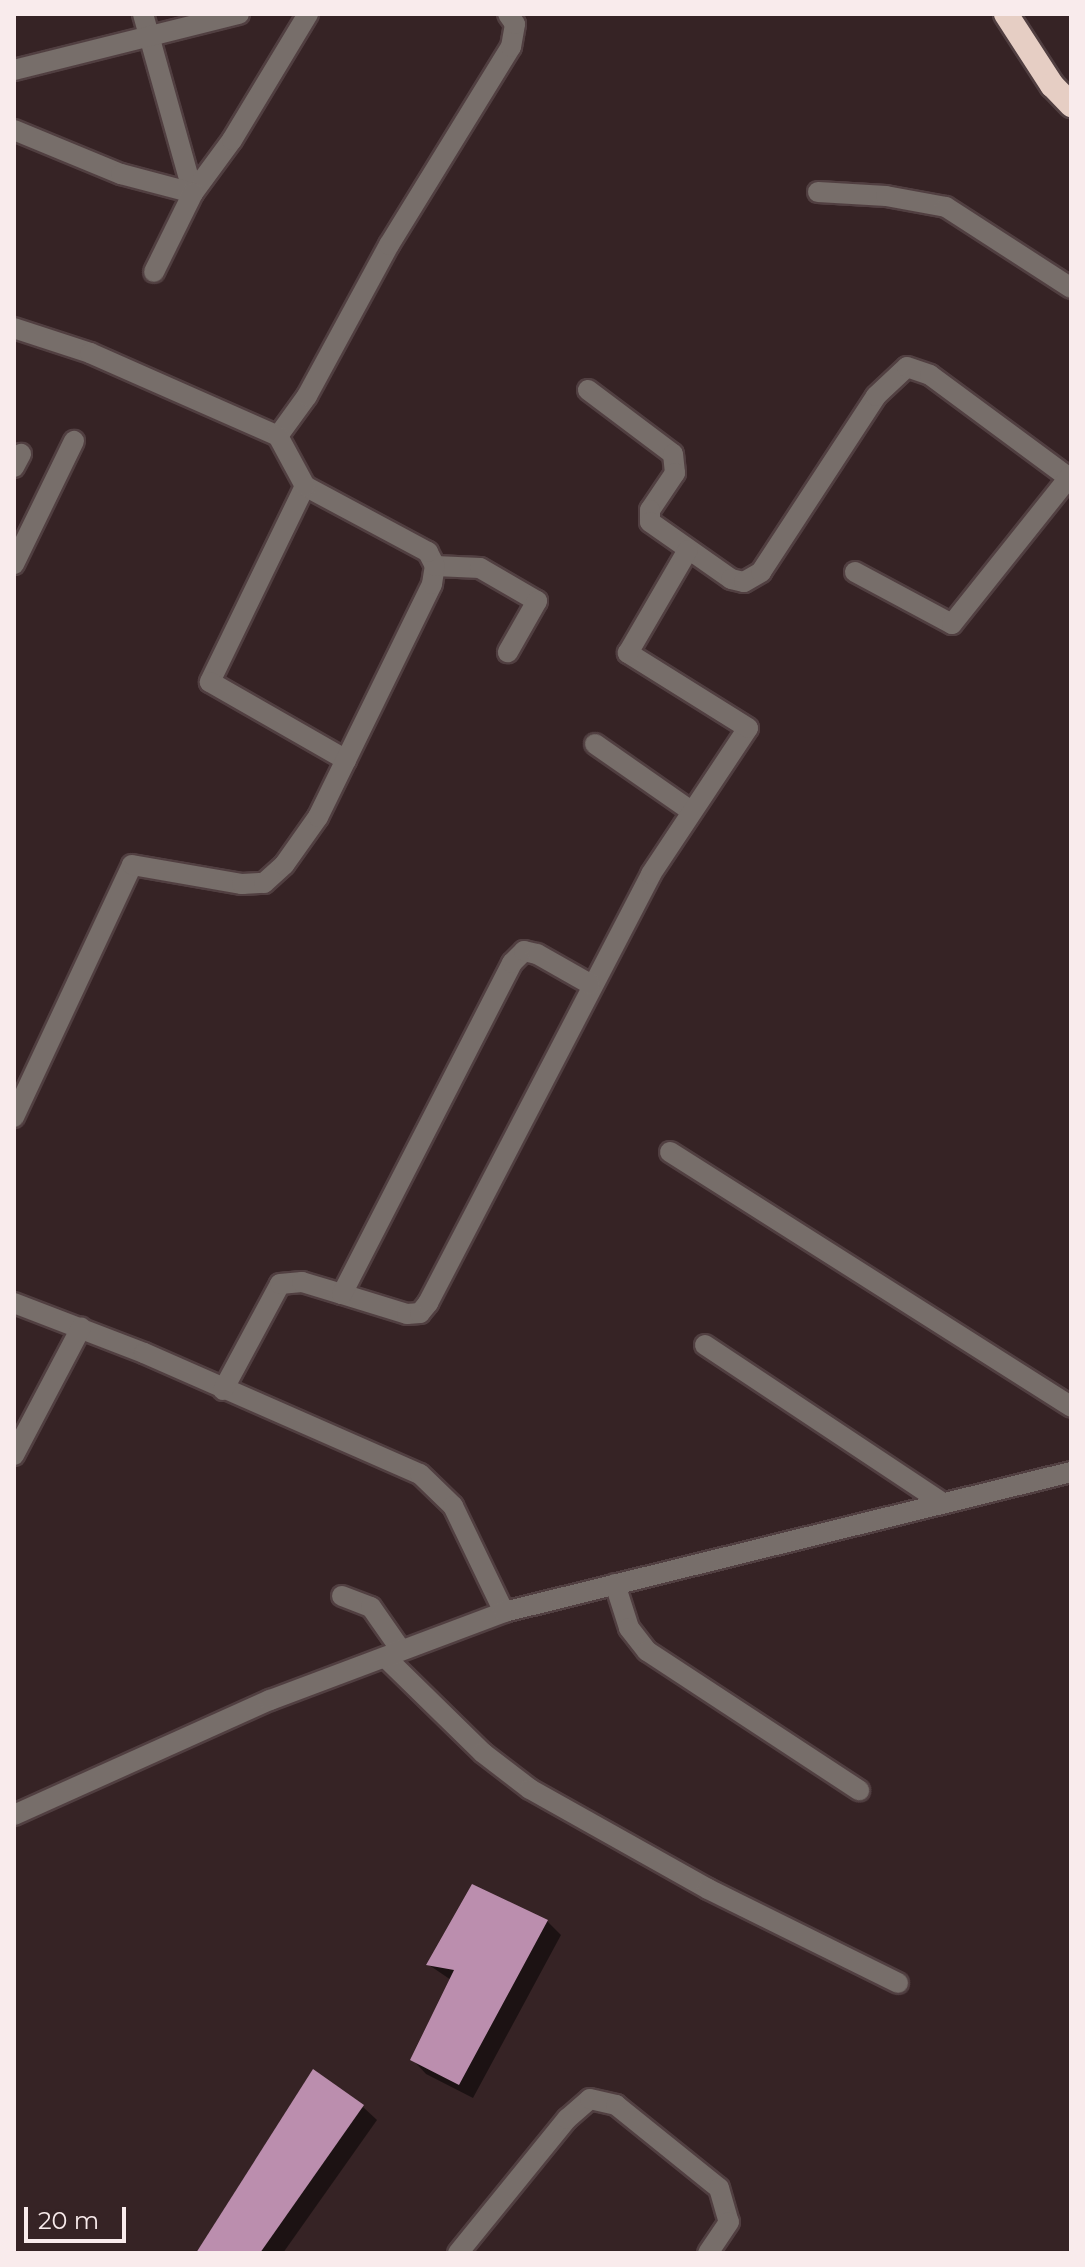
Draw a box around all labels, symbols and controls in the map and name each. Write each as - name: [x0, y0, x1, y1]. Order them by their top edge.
- scale bar: [28, 2191, 130, 2241]
- text: 20 m: [38, 2206, 99, 2235]

